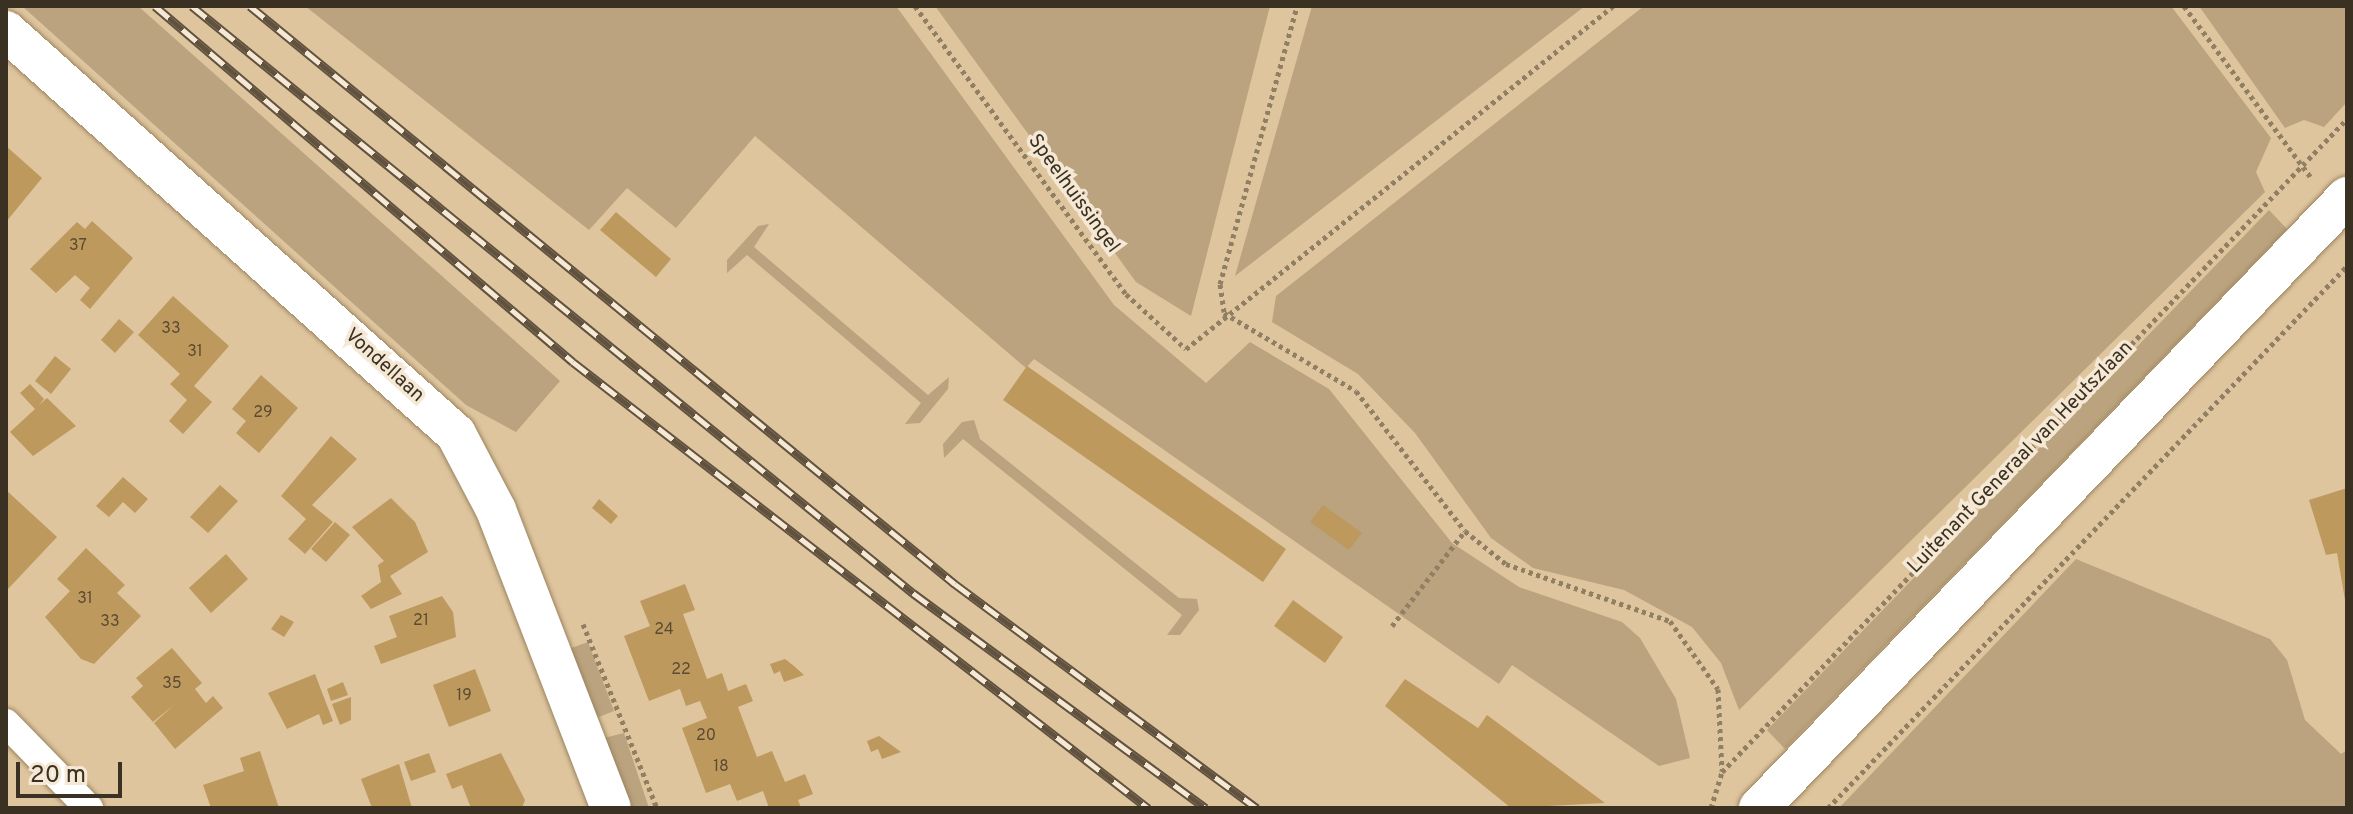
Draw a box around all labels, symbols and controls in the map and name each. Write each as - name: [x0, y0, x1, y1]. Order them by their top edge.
- street label: Speelhuissingel: [1022, 130, 1124, 258]
- house number: 37: [69, 236, 87, 256]
- house number: 33: [161, 319, 181, 339]
- street label: Vondellaan: [339, 324, 429, 408]
- street label: Luitenant Generaal van Heutszlaan: [1903, 337, 2139, 579]
- house number: 31: [187, 342, 203, 362]
- house number: 29: [253, 403, 273, 423]
- house number: 31: [77, 589, 93, 609]
- house number: 21: [413, 611, 429, 631]
- house number: 33: [100, 612, 120, 632]
- house number: 24: [654, 620, 674, 640]
- house number: 22: [671, 660, 691, 680]
- house number: 35: [162, 674, 182, 694]
- house number: 19: [456, 686, 472, 706]
- house number: 20: [696, 726, 716, 746]
- scale bar: [20, 746, 126, 796]
- house number: 18: [713, 757, 729, 777]
- text: 20 m: [30, 761, 86, 791]

